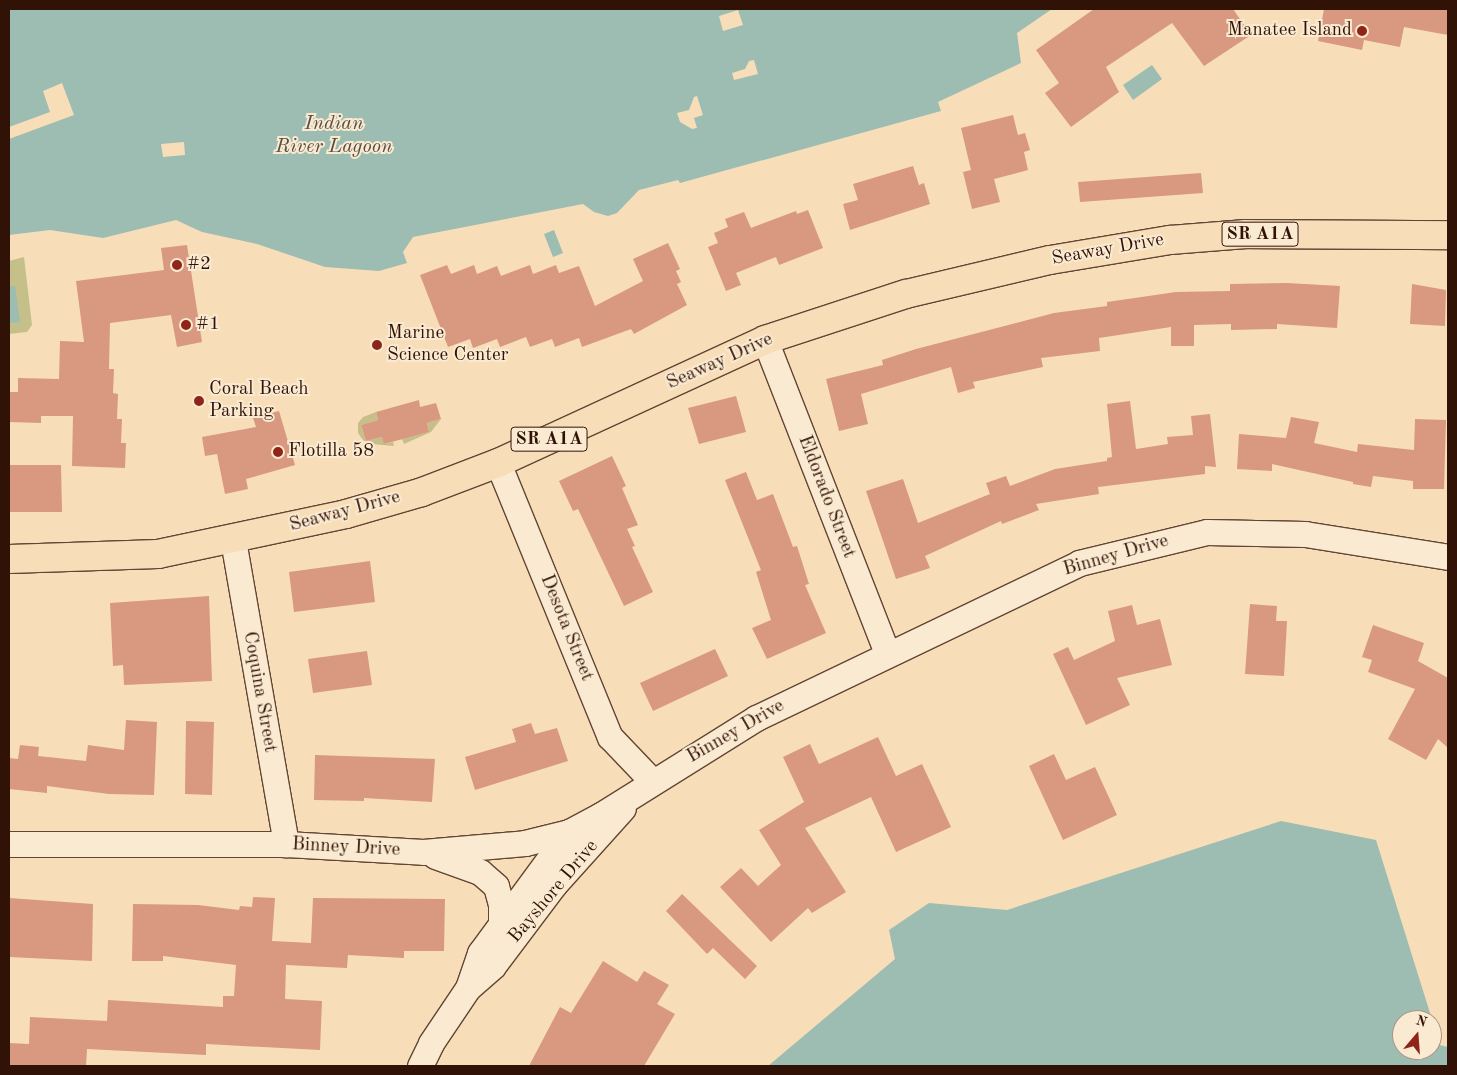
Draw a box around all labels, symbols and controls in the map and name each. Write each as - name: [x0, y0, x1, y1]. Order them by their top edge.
- place label: Manatee Island: [1227, 20, 1352, 42]
- marker: Manatee Island: [1356, 25, 1368, 37]
- water label: Indian River Lagoon: [276, 113, 392, 160]
- road number: SR A1A: [1221, 218, 1299, 250]
- street label: Seaway Drive: [1050, 229, 1166, 271]
- place label: #2: [187, 254, 211, 276]
- marker: #2: [171, 259, 183, 271]
- place label: #1: [196, 314, 220, 336]
- marker: #1: [180, 319, 192, 331]
- place label: Marine Science Center: [387, 323, 508, 367]
- street label: Seaway Drive: [663, 328, 777, 396]
- marker: Marine Science Center: [371, 339, 383, 351]
- place label: Coral Beach Parking: [209, 379, 309, 423]
- marker: Coral Beach Parking: [193, 395, 205, 407]
- road number: SR A1A: [510, 424, 588, 454]
- street label: Eldorado Street: [792, 432, 860, 562]
- place label: Flotilla 58: [288, 441, 374, 463]
- marker: Flotilla 58: [272, 446, 284, 458]
- street label: Seaway Drive: [287, 486, 403, 538]
- street label: Binney Drive: [1061, 530, 1171, 582]
- street label: Desota Street: [534, 571, 598, 685]
- street label: Coquina Street: [237, 630, 281, 754]
- street label: Binney Drive: [683, 695, 789, 769]
- street label: Binney Drive: [291, 834, 401, 862]
- street label: Bayshore Drive: [504, 836, 604, 948]
- north arrow: [1392, 1010, 1442, 1060]
- text: N: [1414, 1013, 1429, 1030]

